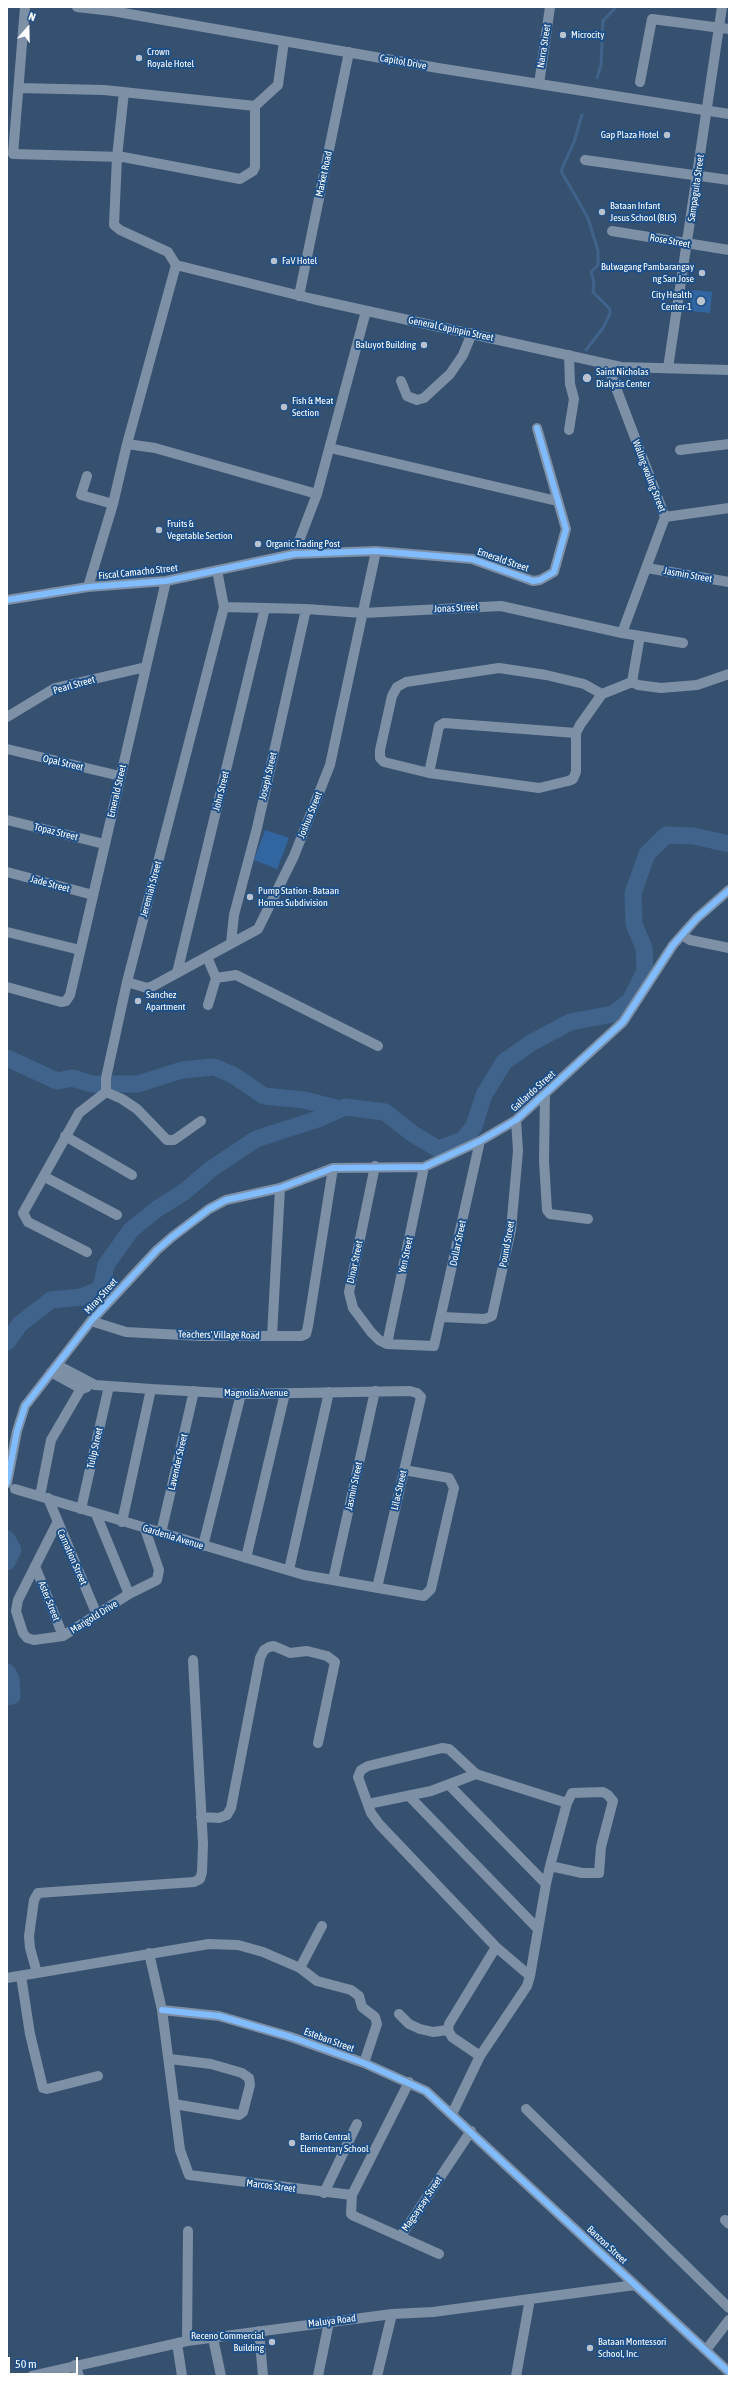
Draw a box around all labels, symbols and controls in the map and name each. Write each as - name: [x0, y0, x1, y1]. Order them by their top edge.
- north arrow: [8, 8, 48, 48]
- text: N: [27, 10, 37, 23]
- street label: Narra Street: [535, 23, 553, 69]
- place label: Microcity: [571, 29, 604, 41]
- marker: Microcity: [558, 30, 568, 40]
- place label: Crown Royale Hotel: [147, 46, 194, 70]
- street label: Capitol Drive: [379, 52, 427, 72]
- marker: Crown Royale Hotel: [134, 53, 144, 63]
- place label: Gap Plaza Hotel: [601, 129, 659, 141]
- marker: Gap Plaza Hotel: [662, 130, 672, 140]
- street label: Market Road: [313, 150, 335, 198]
- street label: Sampaguita Street: [685, 154, 707, 222]
- place label: Bataan Infant Jesus School (BIJS): [610, 200, 677, 224]
- marker: Bataan Infant Jesus School (BIJS): [597, 207, 607, 217]
- street label: Rose Street: [649, 232, 691, 250]
- place label: FaV Hotel: [282, 255, 317, 267]
- marker: FaV Hotel: [269, 256, 279, 266]
- place label: Bulwagang Pambarangay ng San Jose: [601, 261, 694, 284]
- marker: Bulwagang Pambarangay ng San Jose: [697, 268, 707, 278]
- place label: City Health Center-1: [651, 289, 692, 312]
- marker: City Health Center-1: [695, 295, 707, 307]
- street label: General Capinpin Street: [407, 314, 495, 344]
- place label: Baluyot Building: [356, 339, 416, 351]
- marker: Baluyot Building: [419, 340, 429, 350]
- place label: Saint Nicholas Dialysis Center: [596, 366, 650, 390]
- marker: Saint Nicholas Dialysis Center: [581, 372, 593, 384]
- place label: Fish & Meat Section: [292, 395, 333, 418]
- marker: Fish & Meat Section: [279, 402, 289, 412]
- street label: Waling-waling Street: [630, 438, 668, 514]
- place label: Fruits & Vegetable Section: [167, 518, 233, 542]
- marker: Fruits & Vegetable Section: [154, 525, 164, 535]
- place label: Organic Trading Post: [266, 538, 340, 550]
- marker: Organic Trading Post: [253, 539, 263, 549]
- street label: Emerald Street: [476, 546, 530, 574]
- street label: Fiscal Camacho Street: [98, 562, 178, 582]
- street label: Jasmin Street: [663, 565, 713, 585]
- street label: Jonas Street: [434, 601, 478, 615]
- street label: Pearl Street: [52, 673, 96, 697]
- street label: Joseph Street: [257, 751, 279, 801]
- street label: Opal Street: [42, 753, 84, 773]
- street label: Emerald Street: [105, 763, 129, 819]
- street label: John Street: [210, 770, 232, 812]
- street label: Joshua Street: [295, 790, 325, 840]
- street label: Topaz Street: [33, 821, 79, 843]
- street label: Jeremiah Street: [138, 860, 164, 918]
- street label: Jade Street: [29, 873, 71, 895]
- place label: Pump Station - Bataan Homes Subdivision: [258, 885, 339, 908]
- marker: Pump Station - Bataan Homes Subdivision: [245, 892, 255, 902]
- place label: Sanchez Apartment: [146, 989, 185, 1012]
- marker: Sanchez Apartment: [133, 996, 143, 1006]
- street label: Gallardo Street: [508, 1068, 558, 1114]
- street label: Dollar Street: [447, 1219, 469, 1267]
- street label: Pound Street: [497, 1220, 517, 1268]
- street label: Yen Street: [396, 1236, 416, 1274]
- street label: Dinar Street: [345, 1239, 365, 1285]
- street label: Miray Street: [82, 1276, 120, 1316]
- street label: Teachers' Village Road: [178, 1328, 260, 1342]
- street label: Magnolia Avenue: [224, 1387, 288, 1399]
- street label: Tulip Street: [84, 1426, 106, 1470]
- street label: Lavender Street: [166, 1433, 190, 1491]
- street label: Jasmin Street: [343, 1461, 365, 1511]
- street label: Lilac Street: [389, 1469, 409, 1511]
- street label: Gardenia Avenue: [141, 1522, 205, 1552]
- street label: Carnation Street: [54, 1527, 90, 1587]
- street label: Aster Street: [36, 1579, 62, 1623]
- street label: Marigold Drive: [68, 1598, 120, 1636]
- street label: Esteban Street: [302, 2025, 356, 2055]
- place label: Barrio Central Elementary School: [300, 2131, 369, 2154]
- marker: Barrio Central Elementary School: [287, 2138, 297, 2148]
- street label: Magsaysay Street: [399, 2174, 445, 2234]
- street label: Marcos Street: [246, 2177, 296, 2195]
- street label: Banzon Street: [584, 2223, 630, 2267]
- street label: Maluya Road: [307, 2312, 357, 2330]
- place label: Receno Commercial Building: [191, 2330, 264, 2354]
- place label: Bataan Montessori School, Inc.: [598, 2336, 666, 2360]
- marker: Receno Commercial Building: [267, 2337, 277, 2347]
- marker: Bataan Montessori School, Inc.: [585, 2343, 595, 2353]
- scale bar: [10, 2349, 80, 2375]
- text: 50 m: [15, 2357, 37, 2371]

